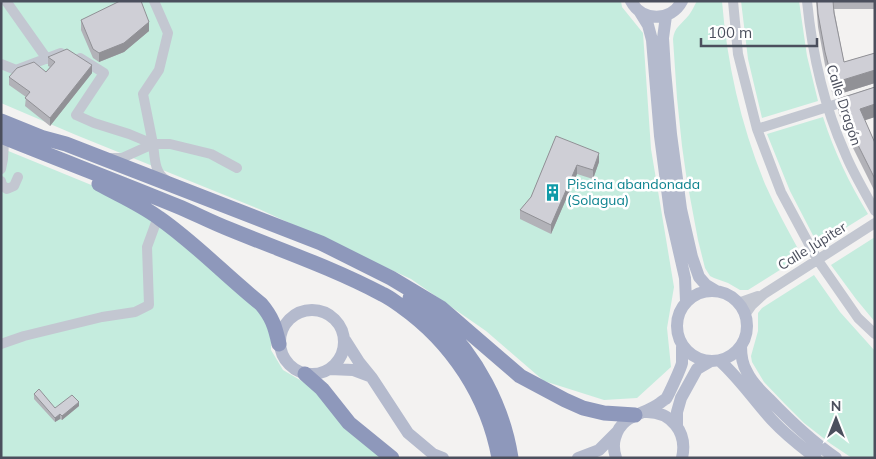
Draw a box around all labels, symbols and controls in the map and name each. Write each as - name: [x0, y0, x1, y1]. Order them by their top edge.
- scale bar: [701, 15, 817, 47]
- text: 100 m: [708, 23, 752, 42]
- street label: Calle Dragón: [822, 62, 866, 148]
- place label: Piscina abandonada (Solagua): [567, 175, 700, 209]
- building icon: Piscina abandonada (Solagua): [543, 182, 563, 202]
- street label: Calle Júpiter: [774, 217, 850, 274]
- north arrow: [811, 394, 861, 444]
- text: N: [831, 397, 841, 415]

